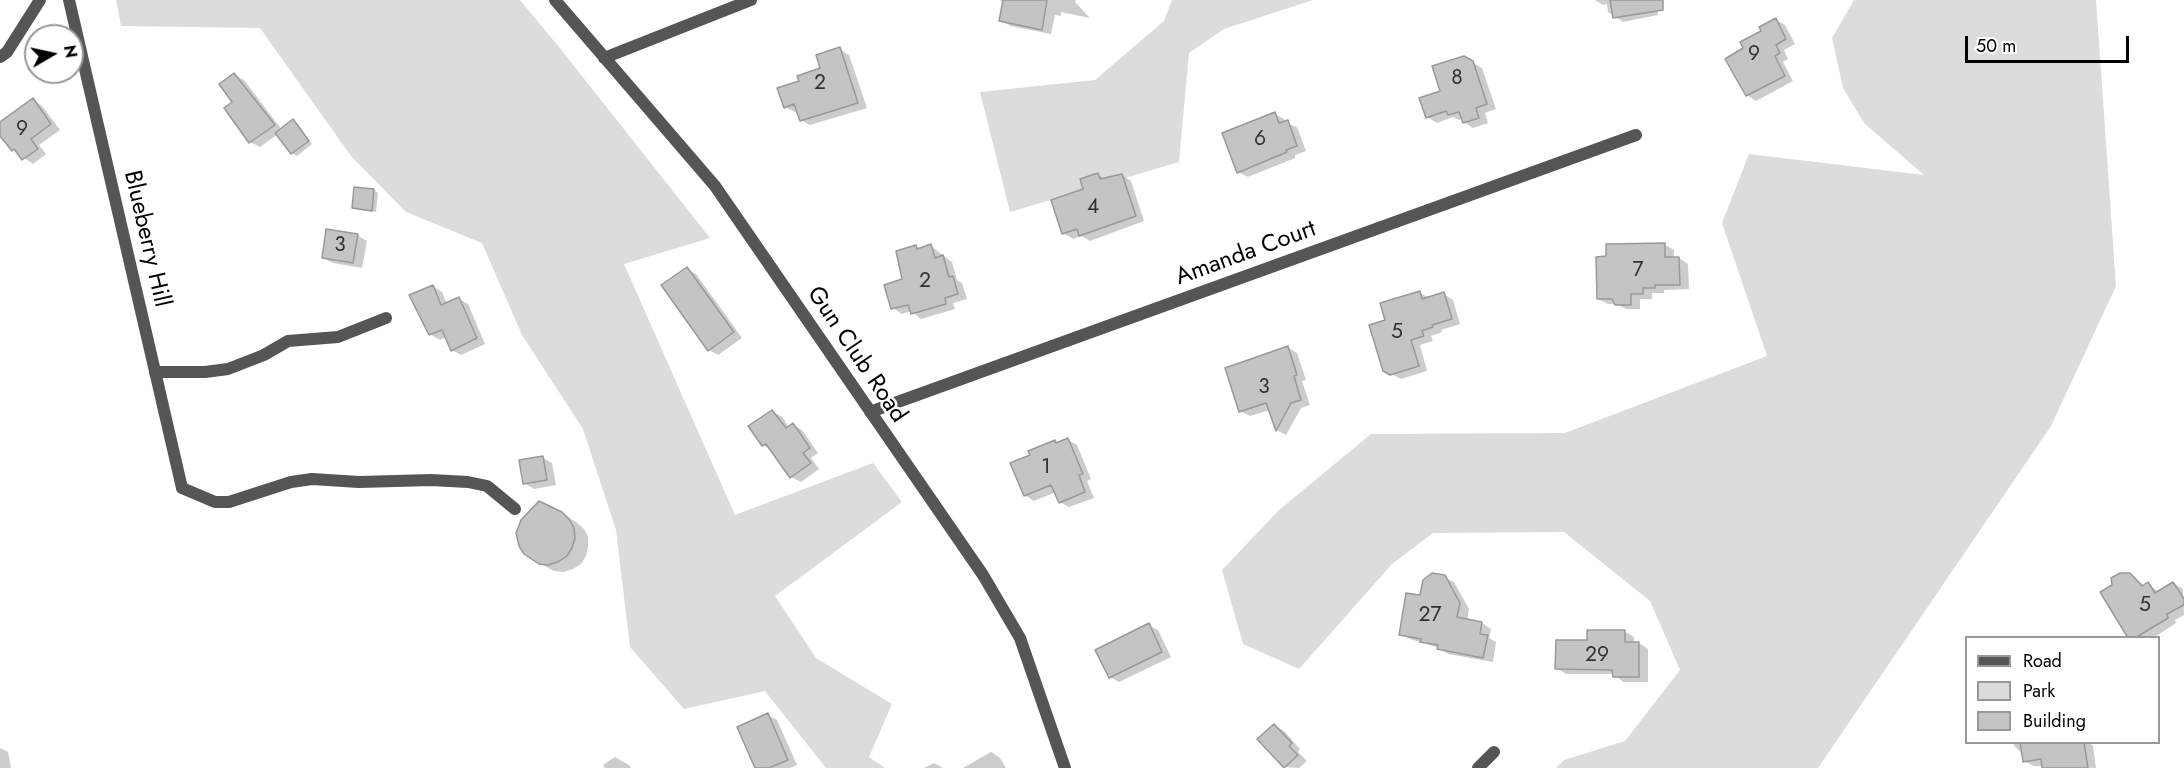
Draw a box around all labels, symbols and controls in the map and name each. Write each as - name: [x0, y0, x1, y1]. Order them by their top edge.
- north arrow: [24, 24, 84, 84]
- scale bar: [1968, 24, 2132, 62]
- text: 50 m: [1976, 33, 2016, 59]
- house number: 9: [1748, 42, 1760, 68]
- text: N: [58, 43, 83, 59]
- house number: 8: [1451, 66, 1463, 92]
- house number: 2: [814, 71, 826, 97]
- house number: 9: [16, 117, 28, 143]
- house number: 6: [1254, 127, 1266, 153]
- street label: Blueberry Hill: [116, 168, 176, 310]
- house number: 4: [1087, 195, 1099, 221]
- street label: Amanda Court: [1172, 215, 1320, 293]
- house number: 3: [334, 233, 346, 259]
- house number: 7: [1632, 258, 1644, 284]
- house number: 2: [919, 269, 931, 295]
- street label: Gun Club Road: [800, 281, 912, 429]
- house number: 5: [1391, 320, 1403, 346]
- house number: 3: [1258, 375, 1270, 401]
- house number: 1: [1041, 455, 1051, 481]
- house number: 5: [2139, 593, 2151, 619]
- house number: 27: [1419, 603, 1441, 629]
- legend: [1965, 636, 2160, 744]
- house number: 29: [1585, 643, 1609, 669]
- text: Road: [2023, 648, 2062, 674]
- text: Park: [2023, 678, 2055, 704]
- text: Building: [2023, 708, 2086, 734]

